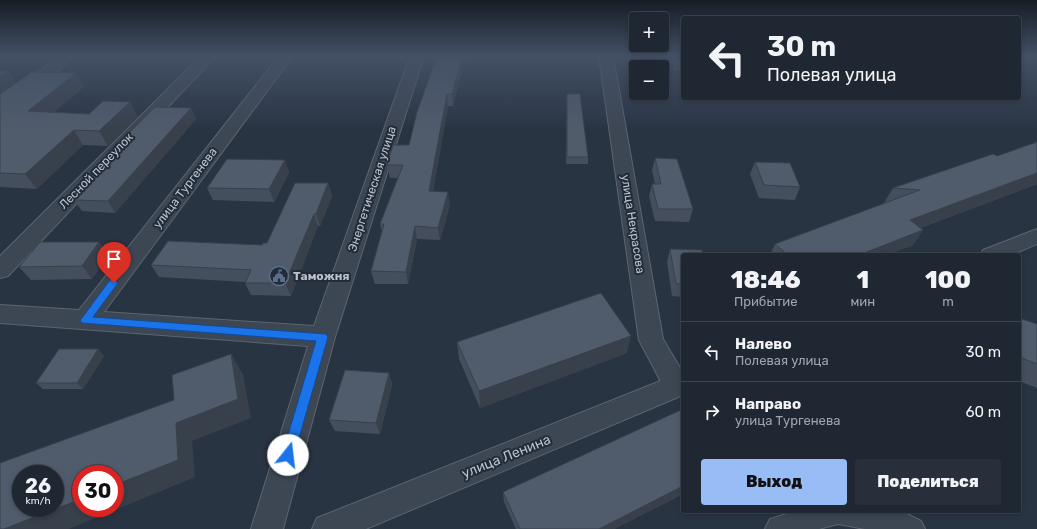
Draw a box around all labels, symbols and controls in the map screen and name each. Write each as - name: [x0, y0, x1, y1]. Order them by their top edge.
- map controls: [629, 12, 669, 100]
- button: +: [629, 12, 669, 52]
- text: 30 m: [767, 30, 836, 63]
- icon: left: [701, 32, 753, 84]
- button: −: [629, 60, 669, 100]
- text: Полевая улица: [767, 64, 897, 86]
- street label: Энергетическая улица: [345, 125, 399, 253]
- street label: Лесной переулок: [56, 130, 136, 212]
- street label: улица Тургенева: [150, 145, 220, 231]
- street label: улица Некрасова: [618, 174, 648, 274]
- pin: [97, 242, 131, 283]
- icon: arrive: [103, 248, 125, 270]
- public building icon: Таможня: [268, 265, 290, 287]
- text: 18:46: [731, 266, 801, 294]
- text: 1: [856, 266, 869, 294]
- text: 100: [925, 266, 971, 294]
- place label: Таможня: [293, 269, 350, 283]
- text: Прибытие: [734, 294, 797, 309]
- text: мин: [850, 294, 875, 309]
- text: m: [942, 294, 954, 309]
- text: Налево: [735, 335, 792, 353]
- icon: left: [701, 341, 723, 363]
- text: 30 m: [965, 343, 1001, 361]
- text: Полевая улица: [735, 353, 829, 368]
- text: Направо: [735, 395, 801, 413]
- icon: right: [701, 401, 723, 423]
- text: 60 m: [965, 403, 1001, 421]
- text: улица Тургенева: [735, 413, 840, 428]
- street label: улица Ленина: [459, 431, 553, 482]
- position arrow: [267, 434, 309, 476]
- button: Выход: [701, 459, 847, 505]
- button: Поделиться: [855, 459, 1001, 505]
- speed limit sign: 30: [72, 465, 124, 517]
- text: 26: [25, 474, 51, 498]
- text: km/h: [26, 495, 50, 507]

